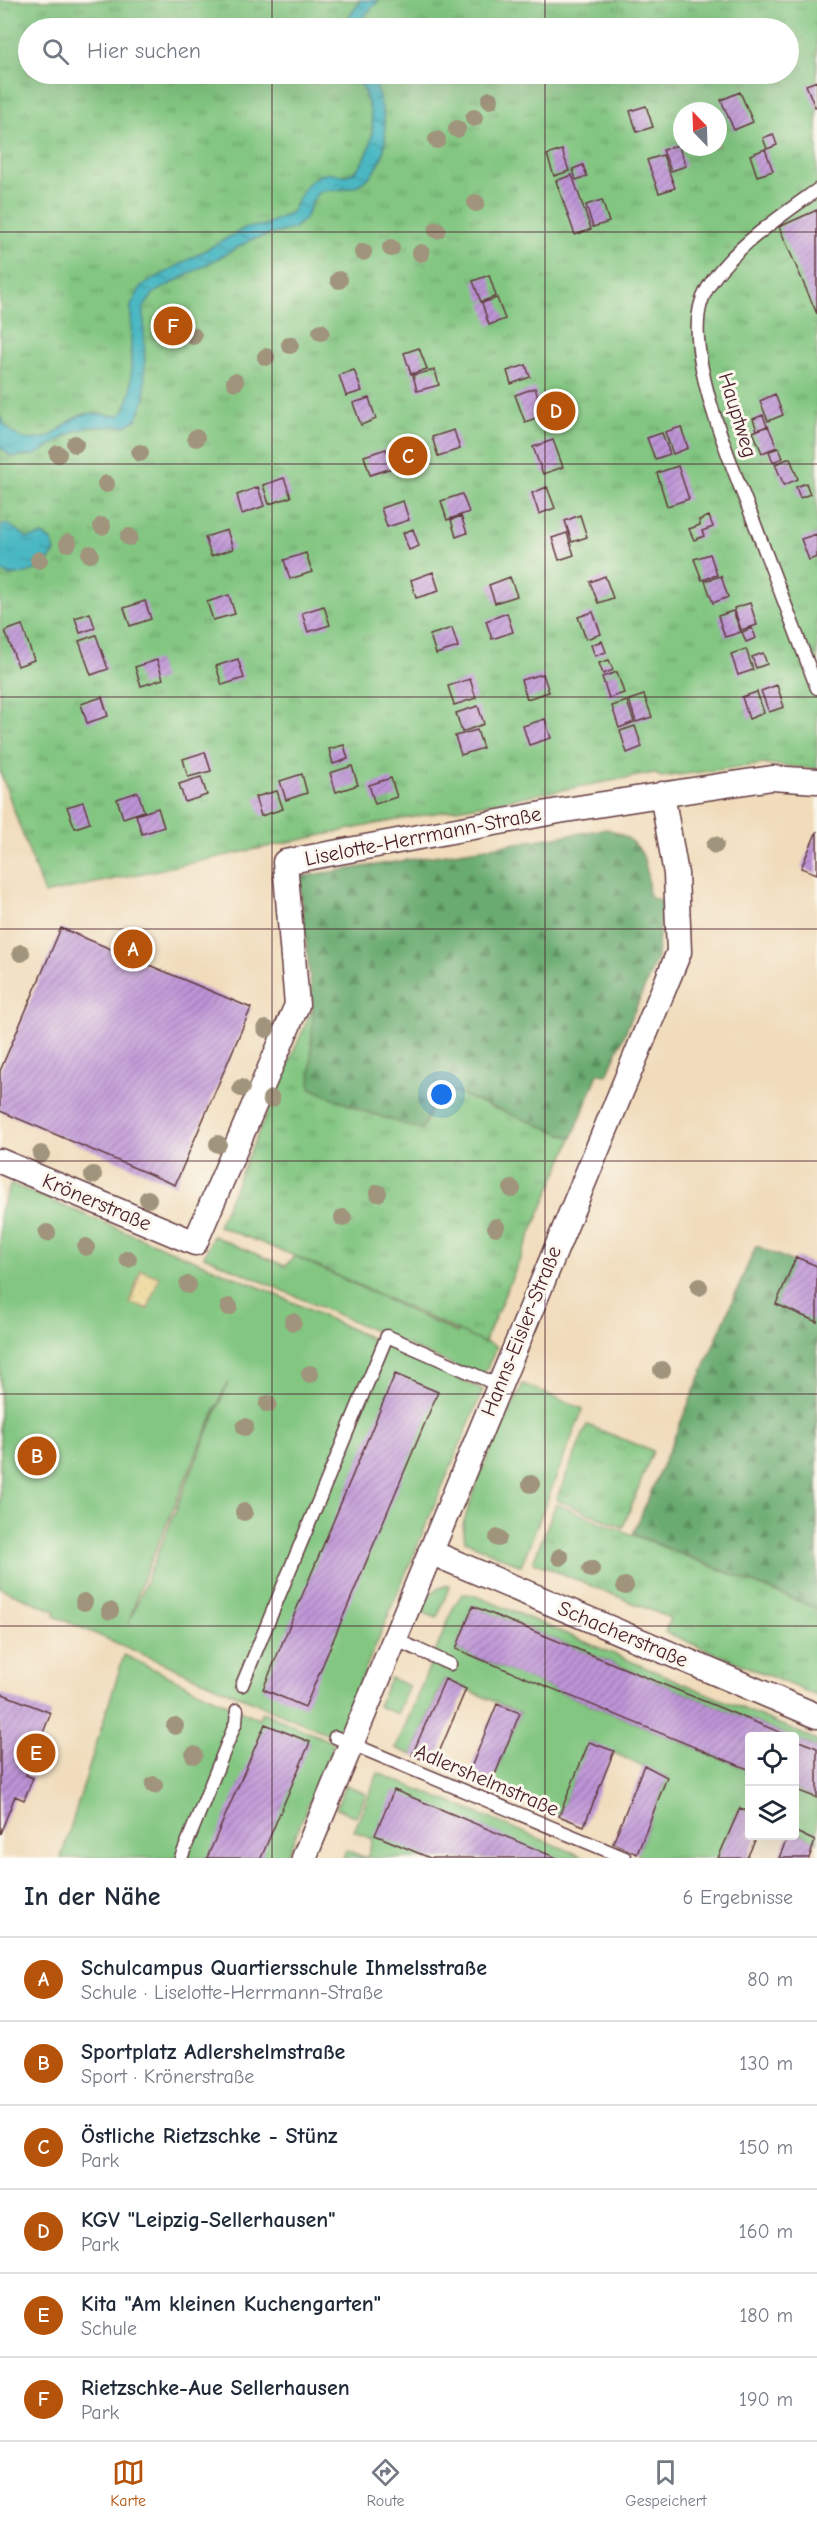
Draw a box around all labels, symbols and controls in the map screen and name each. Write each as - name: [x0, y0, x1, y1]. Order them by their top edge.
- search box: [18, 18, 799, 84]
- icon: search: [39, 35, 72, 68]
- text: Hier suchen: [87, 38, 201, 64]
- north arrow: [673, 102, 727, 156]
- pin: F: [154, 304, 192, 348]
- street label: Hauptweg: [714, 370, 762, 460]
- pin: D: [536, 388, 576, 434]
- pin: C: [388, 434, 428, 478]
- street label: Liselotte-Herrmann-Straße: [303, 801, 543, 871]
- pin: A: [114, 926, 152, 972]
- your location: [427, 1080, 456, 1109]
- street label: Krönerstraße: [39, 1168, 155, 1236]
- street label: Hanns-Eisler-Straße: [476, 1242, 566, 1420]
- pin: B: [18, 1434, 57, 1478]
- street label: Schacherstraße: [554, 1596, 692, 1672]
- pin: E: [16, 1730, 56, 1776]
- map controls: [745, 1732, 799, 1840]
- button: locate: [745, 1732, 799, 1786]
- street label: Adlershelmstraße: [411, 1739, 563, 1821]
- button: layers: [745, 1786, 799, 1840]
- text: In der Nähe: [24, 1882, 161, 1912]
- text: 6 Ergebnisse: [683, 1886, 793, 1909]
- text: Schulcampus Quartiersschule Ihmelsstraße: [81, 1955, 487, 1981]
- text: A: [38, 1968, 49, 1991]
- text: 80 m: [747, 1968, 793, 1991]
- text: Schule · Liselotte-Herrmann-Straße: [81, 1981, 383, 2004]
- text: Sportplatz Adlershelmstraße: [81, 2039, 345, 2065]
- text: B: [37, 2052, 50, 2075]
- text: 130 m: [740, 2052, 793, 2075]
- text: Sport · Krönerstraße: [81, 2065, 254, 2088]
- text: Östliche Rietzschke - Stünz: [81, 2123, 338, 2149]
- text: C: [37, 2136, 50, 2159]
- text: 150 m: [739, 2136, 793, 2159]
- text: Park: [81, 2149, 119, 2172]
- text: KGV "Leipzig-Sellerhausen": [81, 2207, 335, 2233]
- text: D: [37, 2220, 50, 2243]
- text: 160 m: [739, 2220, 793, 2243]
- text: Park: [81, 2233, 119, 2256]
- text: Kita "Am kleinen Kuchengarten": [81, 2291, 381, 2317]
- text: E: [38, 2304, 49, 2327]
- text: 180 m: [739, 2304, 793, 2327]
- text: Schule: [81, 2317, 137, 2340]
- text: Rietzschke-Aue Sellerhausen: [81, 2375, 350, 2401]
- text: F: [38, 2388, 49, 2411]
- text: 190 m: [739, 2388, 793, 2411]
- text: Park: [81, 2401, 119, 2424]
- tab: Karte: [110, 2456, 146, 2510]
- tab: Route: [367, 2456, 405, 2510]
- tab: Gespeichert: [625, 2456, 707, 2510]

